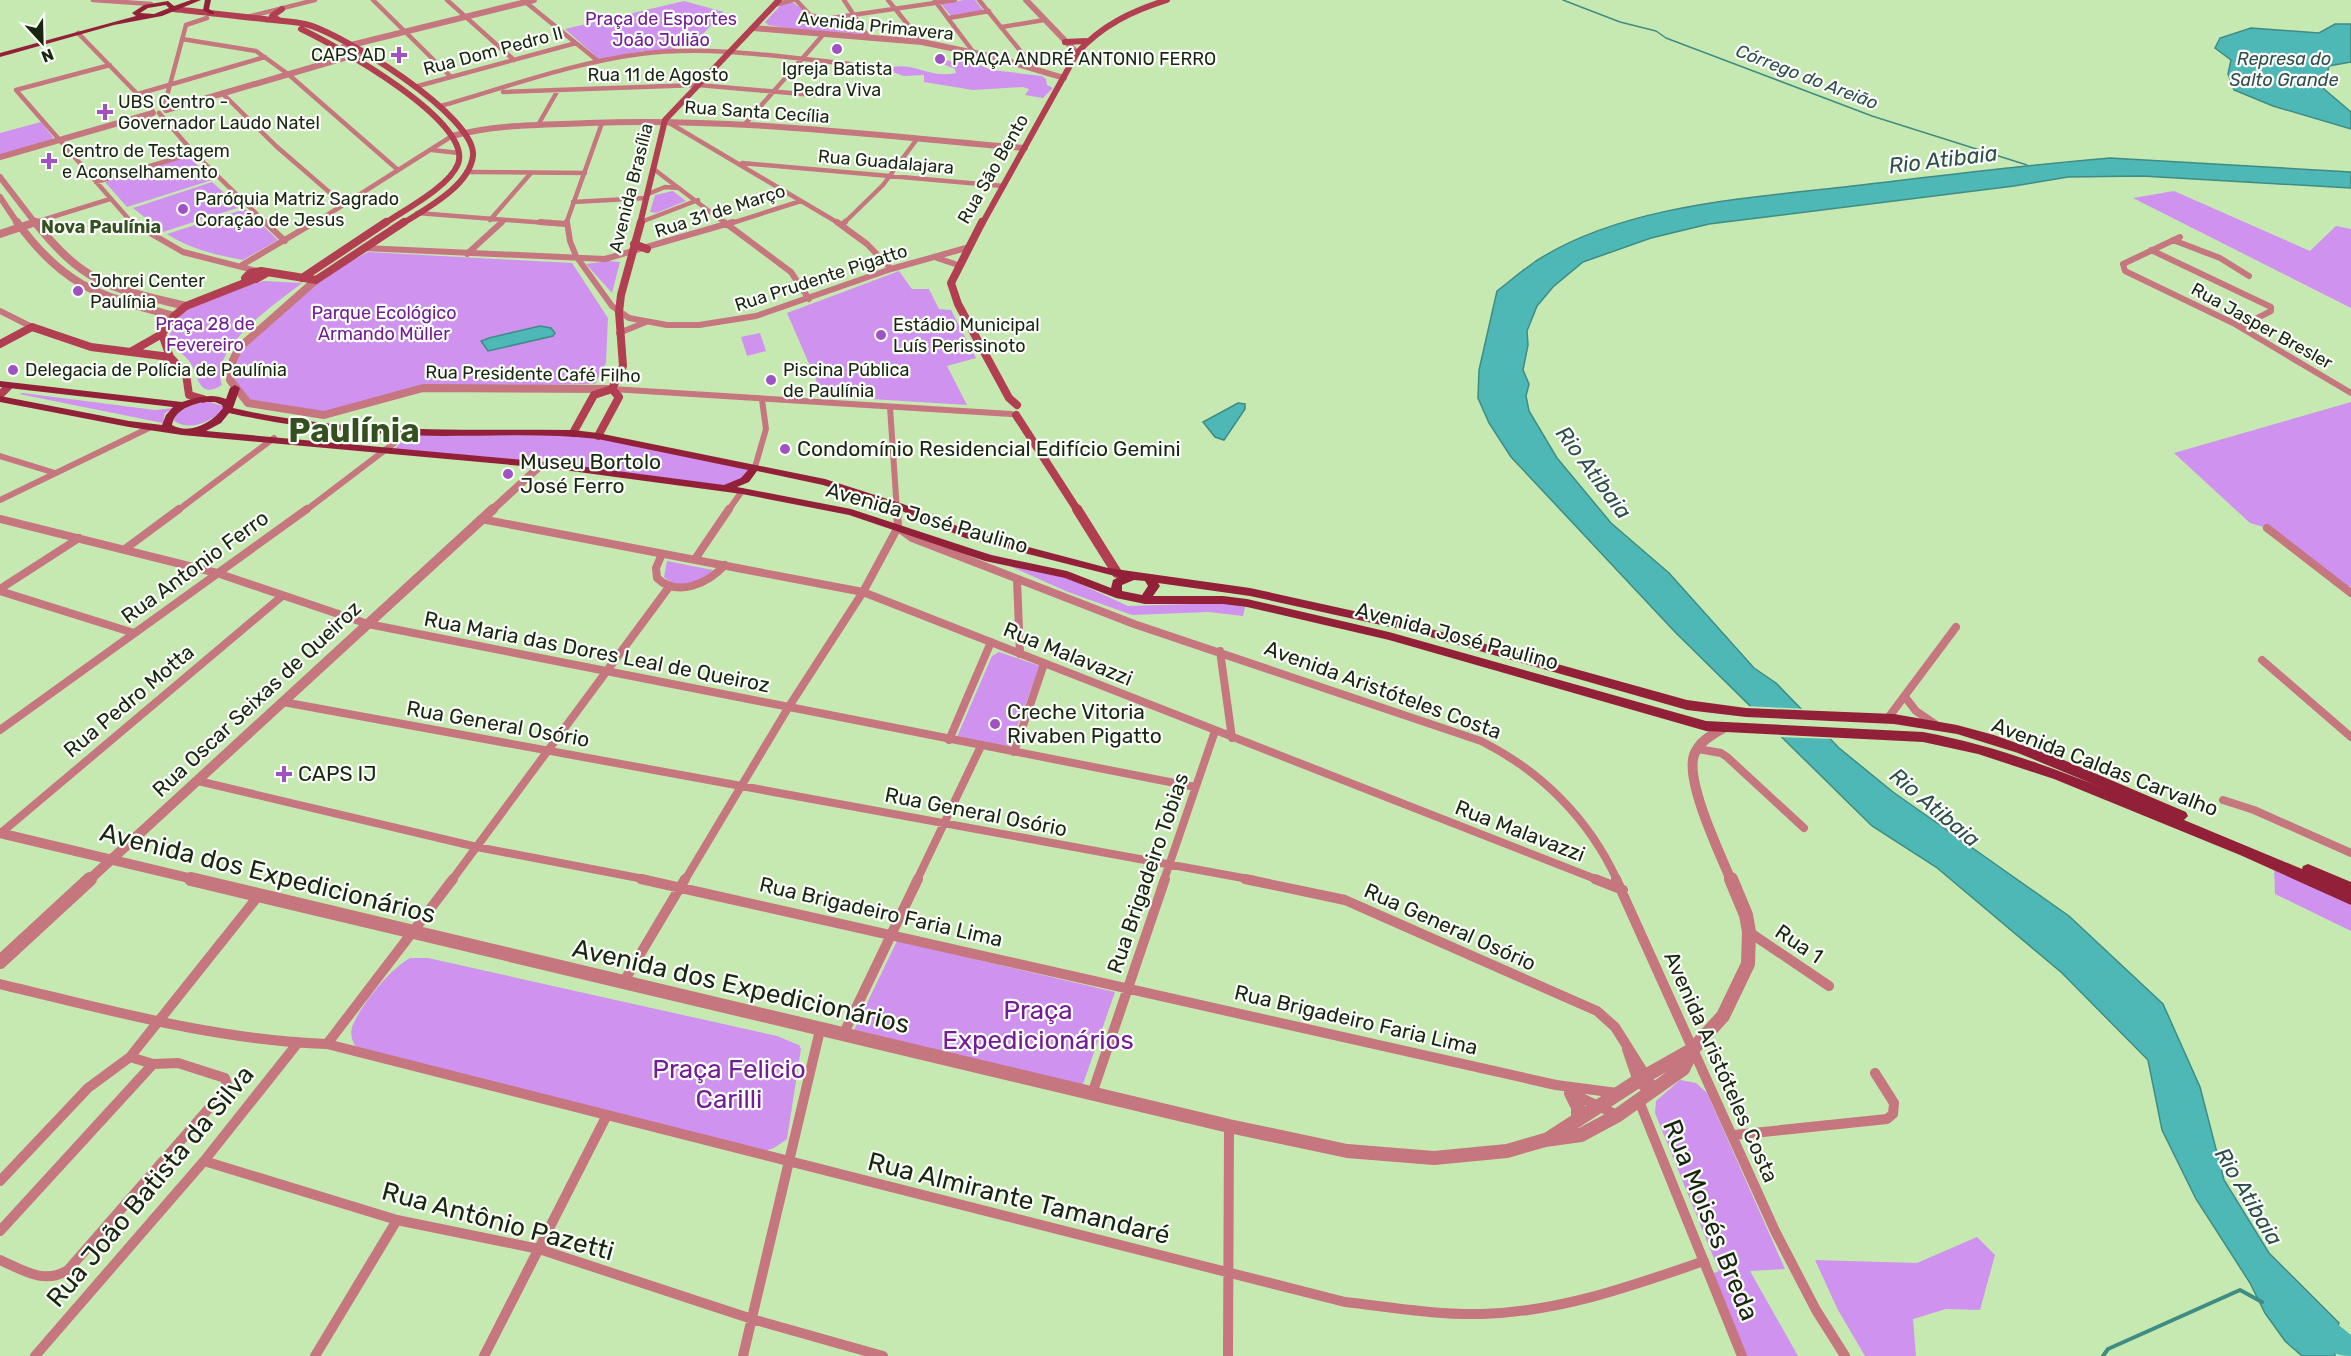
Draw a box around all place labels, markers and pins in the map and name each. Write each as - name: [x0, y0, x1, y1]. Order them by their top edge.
- marker: Igreja Batista Pedra Viva: [830, 42, 844, 56]
- place label: CAPS AD: [311, 44, 386, 66]
- marker: CAPS AD: [390, 46, 408, 64]
- place label: PRAÇA ANDRÉ ANTONIO FERRO: [952, 48, 1216, 70]
- marker: PRAÇA ANDRÉ ANTONIO FERRO: [933, 52, 947, 66]
- place label: Igreja Batista Pedra Viva: [782, 58, 892, 101]
- place label: UBS Centro - Governador Laudo Natel: [118, 91, 320, 134]
- marker: UBS Centro - Governador Laudo Natel: [96, 103, 114, 121]
- place label: Centro de Testagem e Aconselhamento: [62, 140, 230, 183]
- marker: Centro de Testagem e Aconselhamento: [40, 152, 58, 170]
- place label: Paróquia Matriz Sagrado Coração de Jesus: [195, 188, 399, 231]
- marker: Paróquia Matriz Sagrado Coração de Jesus: [176, 202, 190, 216]
- place label: Johrei Center Paulínia: [90, 270, 205, 313]
- marker: Johrei Center Paulínia: [71, 284, 85, 298]
- place label: Estádio Municipal Luís Perissinoto: [893, 314, 1040, 357]
- marker: Estádio Municipal Luís Perissinoto: [874, 328, 888, 342]
- place label: Delegacia de Polícia de Paulínia: [25, 359, 287, 381]
- place label: Piscina Pública de Paulínia: [783, 359, 909, 402]
- marker: Delegacia de Polícia de Paulínia: [6, 363, 20, 377]
- marker: Piscina Pública de Paulínia: [764, 373, 778, 387]
- place label: Condomínio Residencial Edifício Gemini: [797, 436, 1181, 461]
- marker: Condomínio Residencial Edifício Gemini: [778, 442, 792, 456]
- place label: Museu Bortolo José Ferro: [520, 449, 661, 498]
- marker: Museu Bortolo José Ferro: [501, 467, 515, 481]
- place label: Creche Vitoria Rivaben Pigatto: [1007, 699, 1162, 748]
- marker: Creche Vitoria Rivaben Pigatto: [988, 717, 1002, 731]
- place label: CAPS IJ: [298, 761, 377, 786]
- marker: CAPS IJ: [275, 765, 293, 783]

